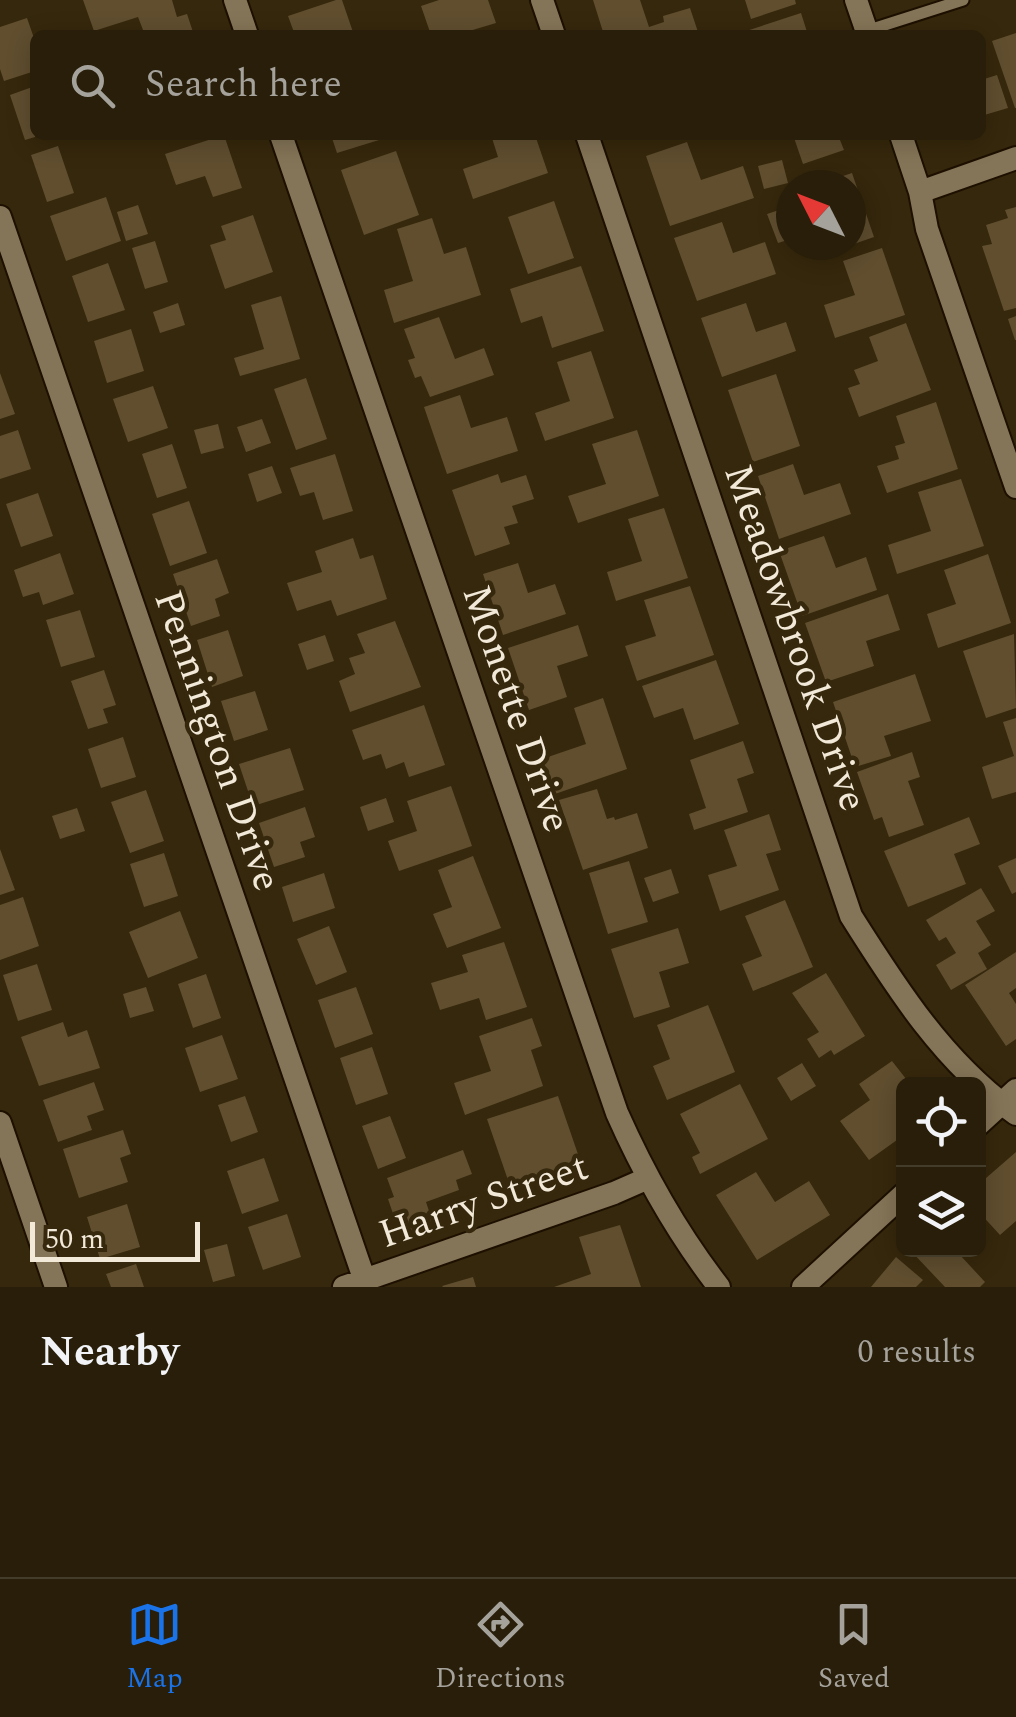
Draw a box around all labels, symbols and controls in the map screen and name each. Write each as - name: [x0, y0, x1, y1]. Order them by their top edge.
- search box: [30, 30, 986, 140]
- text: Search here: [145, 56, 342, 114]
- icon: search: [65, 58, 120, 113]
- north arrow: [776, 170, 866, 260]
- street label: Meadowbrook Drive: [707, 456, 883, 820]
- street label: Monette Drive: [445, 577, 587, 841]
- street label: Pennington Drive: [137, 582, 297, 900]
- map controls: [896, 1077, 986, 1257]
- button: locate: [896, 1077, 986, 1167]
- street label: Harry Street: [371, 1137, 597, 1266]
- button: layers: [896, 1167, 986, 1257]
- scale bar: [30, 1217, 200, 1262]
- text: 50 m: [45, 1218, 104, 1261]
- text: Nearby: [40, 1321, 179, 1384]
- text: 0 results: [857, 1328, 976, 1377]
- tab: Map: [126, 1597, 183, 1700]
- tab: Directions: [435, 1597, 566, 1700]
- tab: Saved: [818, 1597, 890, 1700]

